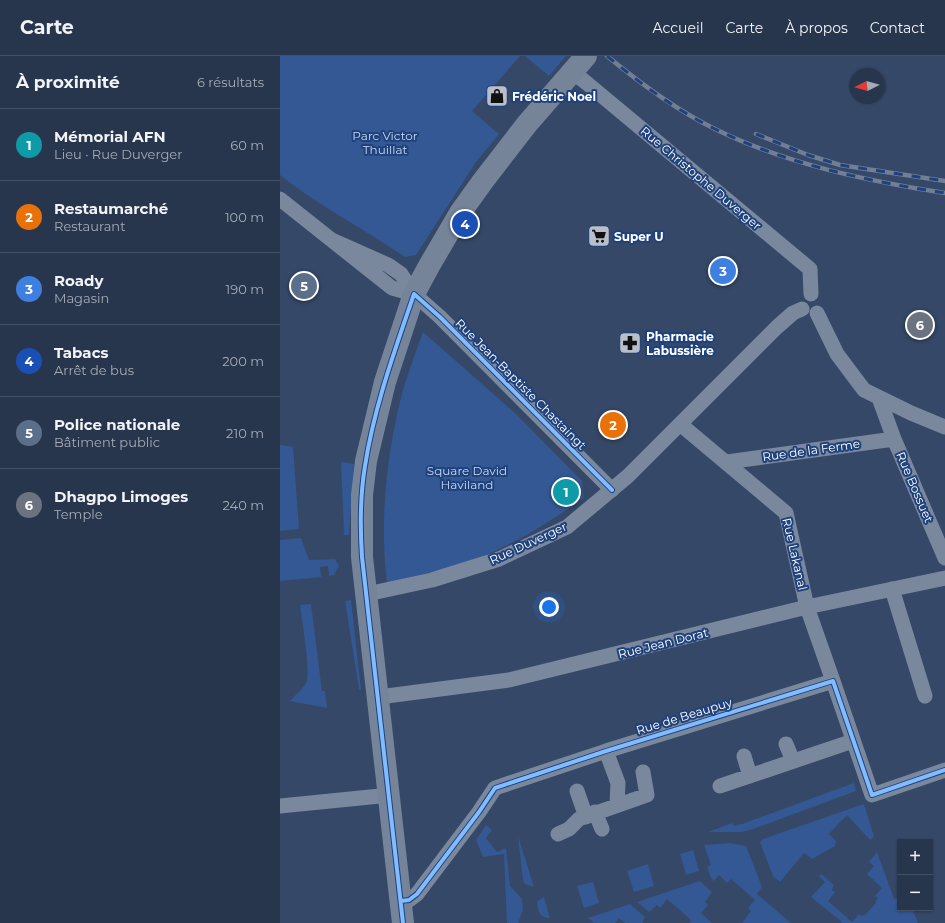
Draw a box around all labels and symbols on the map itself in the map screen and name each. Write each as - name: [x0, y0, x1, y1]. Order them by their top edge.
- north arrow: [849, 68, 885, 104]
- shop icon: Frédéric Noel: [484, 83, 510, 109]
- place label: Frédéric Noel: [512, 89, 596, 104]
- street label: Rue Christophe Duverger: [638, 123, 765, 233]
- park label: Parc Victor Thuillat: [352, 128, 418, 157]
- pin: 4: [452, 209, 478, 239]
- supermarket icon: Super U: [586, 223, 612, 249]
- place label: Super U: [614, 229, 664, 244]
- pin: 3: [710, 256, 736, 286]
- pin: 5: [291, 271, 317, 301]
- pin: 6: [907, 310, 933, 340]
- street label: Rue Jean-Baptiste Chastaingt: [452, 315, 590, 453]
- place label: Pharmacie Labussière: [646, 329, 714, 358]
- pharmacy icon: Pharmacie Labussière: [617, 330, 643, 356]
- pin: 2: [600, 410, 626, 440]
- street label: Rue de la Ferme: [761, 436, 861, 464]
- street label: Rue Bossuet: [893, 449, 937, 525]
- park label: Square David Haviland: [427, 463, 507, 492]
- pin: 1: [553, 477, 579, 507]
- street label: Rue Lakanal: [779, 516, 811, 592]
- street label: Rue Duverger: [487, 518, 569, 567]
- your location: [539, 597, 559, 617]
- street label: Rue Jean Dorat: [616, 625, 710, 661]
- street label: Rue de Beaupuy: [634, 694, 734, 738]

